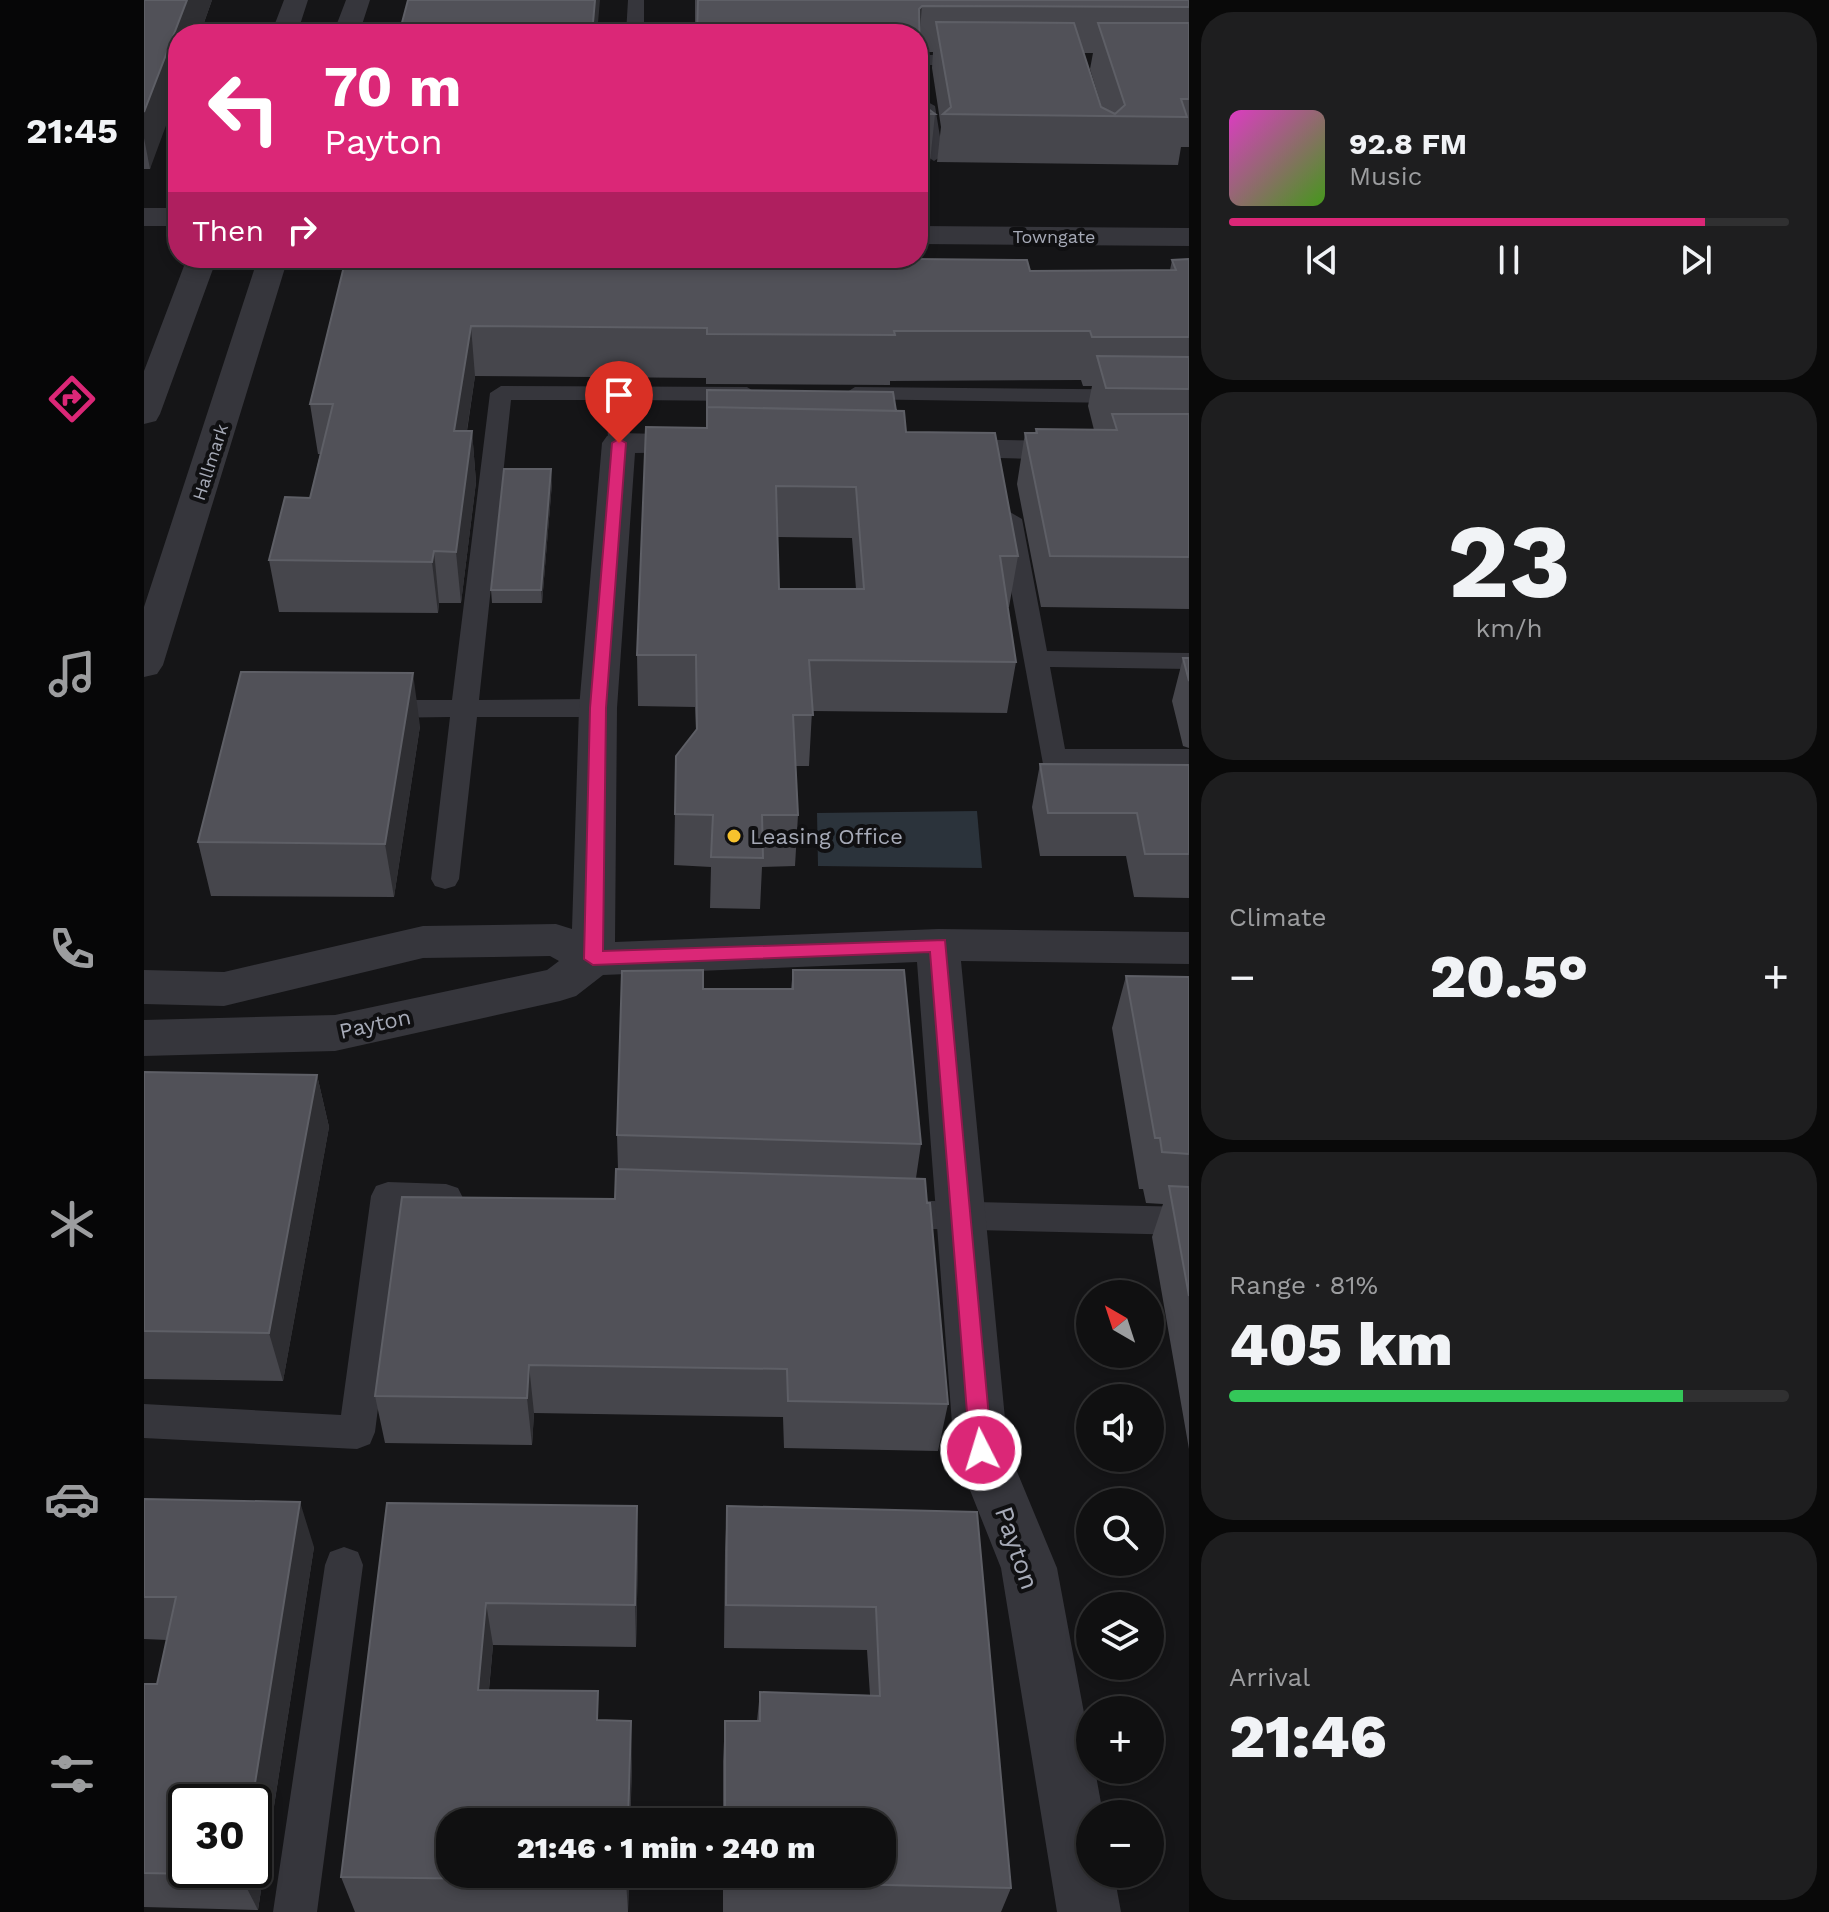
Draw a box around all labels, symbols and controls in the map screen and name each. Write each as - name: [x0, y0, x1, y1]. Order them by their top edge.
- text: 70 m: [324, 54, 461, 120]
- icon: left: [192, 56, 296, 160]
- text: 21:45: [26, 110, 118, 152]
- text: Payton: [324, 121, 443, 163]
- text: 92.8 FM: [1349, 126, 1467, 161]
- text: Music: [1349, 161, 1422, 191]
- icon: right: [280, 208, 324, 252]
- text: Then: [192, 213, 264, 248]
- street label: Towngate: [1013, 226, 1095, 247]
- icon: previous: [1300, 238, 1344, 282]
- icon: pause: [1487, 238, 1531, 282]
- icon: next: [1674, 238, 1718, 282]
- pin: [585, 361, 653, 443]
- icon: directions: [44, 371, 100, 427]
- icon: arrive: [597, 373, 641, 417]
- street label: Hallmark: [188, 421, 232, 503]
- text: 23: [1447, 500, 1571, 622]
- text: km/h: [1476, 613, 1542, 643]
- icon: music: [44, 646, 100, 702]
- place label: Leasing Office: [750, 824, 903, 849]
- marker: Leasing Office: [725, 827, 743, 845]
- text: Climate: [1229, 902, 1327, 932]
- icon: phone: [44, 921, 100, 977]
- text: 20.5°: [1430, 941, 1588, 1012]
- text: −: [1229, 951, 1256, 1003]
- text: +: [1762, 951, 1789, 1003]
- street label: Payton: [337, 1004, 413, 1044]
- icon: climate: [44, 1196, 100, 1252]
- text: Range · 81%: [1229, 1270, 1378, 1300]
- north arrow: [1076, 1280, 1164, 1368]
- map controls: [1076, 1280, 1164, 1888]
- text: 405 km: [1229, 1309, 1453, 1380]
- button: sound: [1076, 1384, 1164, 1472]
- position arrow: [939, 1408, 1023, 1492]
- icon: car: [44, 1471, 100, 1527]
- button: search: [1076, 1488, 1164, 1576]
- street label: Payton: [989, 1503, 1045, 1593]
- button: layers: [1076, 1592, 1164, 1680]
- text: Arrival: [1229, 1662, 1310, 1692]
- button: +: [1076, 1696, 1164, 1784]
- text: 21:46: [1229, 1701, 1387, 1772]
- icon: filters: [44, 1746, 100, 1802]
- speed limit sign: 30: [168, 1784, 272, 1888]
- button: −: [1076, 1800, 1164, 1888]
- text: 21:46 · 1 min · 240 m: [517, 1830, 815, 1865]

